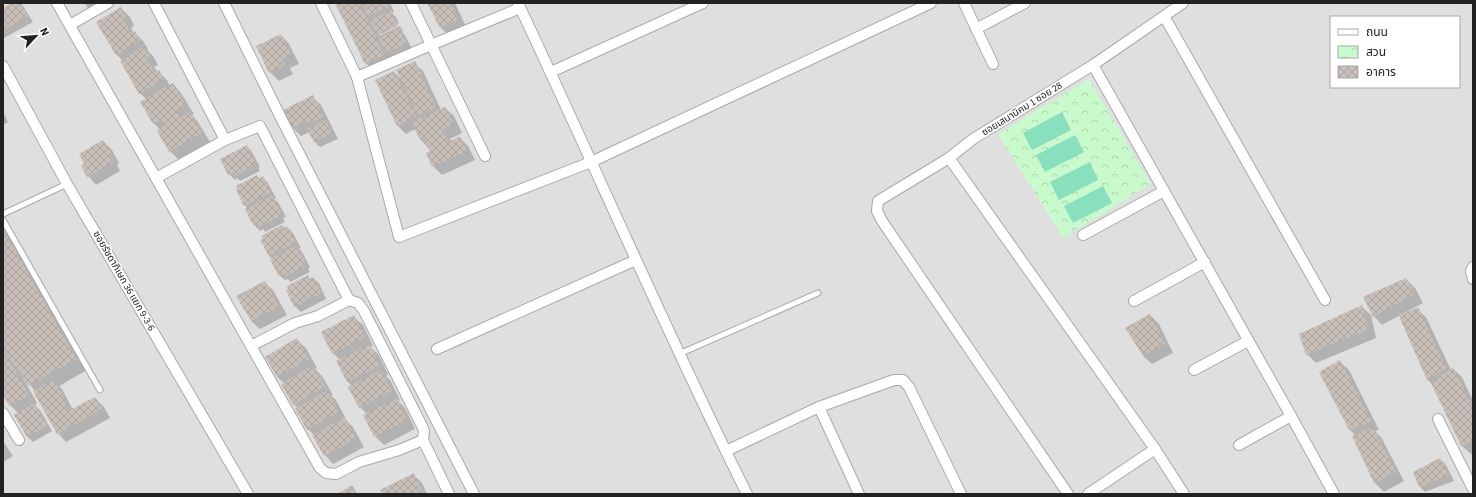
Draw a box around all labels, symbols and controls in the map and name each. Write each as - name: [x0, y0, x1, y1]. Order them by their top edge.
- north arrow: [16, 16, 56, 56]
- legend: [1330, 16, 1460, 88]
- text: ถนน: [1366, 24, 1388, 41]
- text: N: [36, 25, 53, 38]
- text: สวน: [1366, 44, 1386, 61]
- text: อาคาร: [1366, 64, 1396, 81]
- street label: ซอยเสนานิคม 1 ซอย 28: [979, 79, 1065, 139]
- street label: ซอยรัชดาภิเษก 36 แยก 9-3-6: [90, 228, 158, 334]

